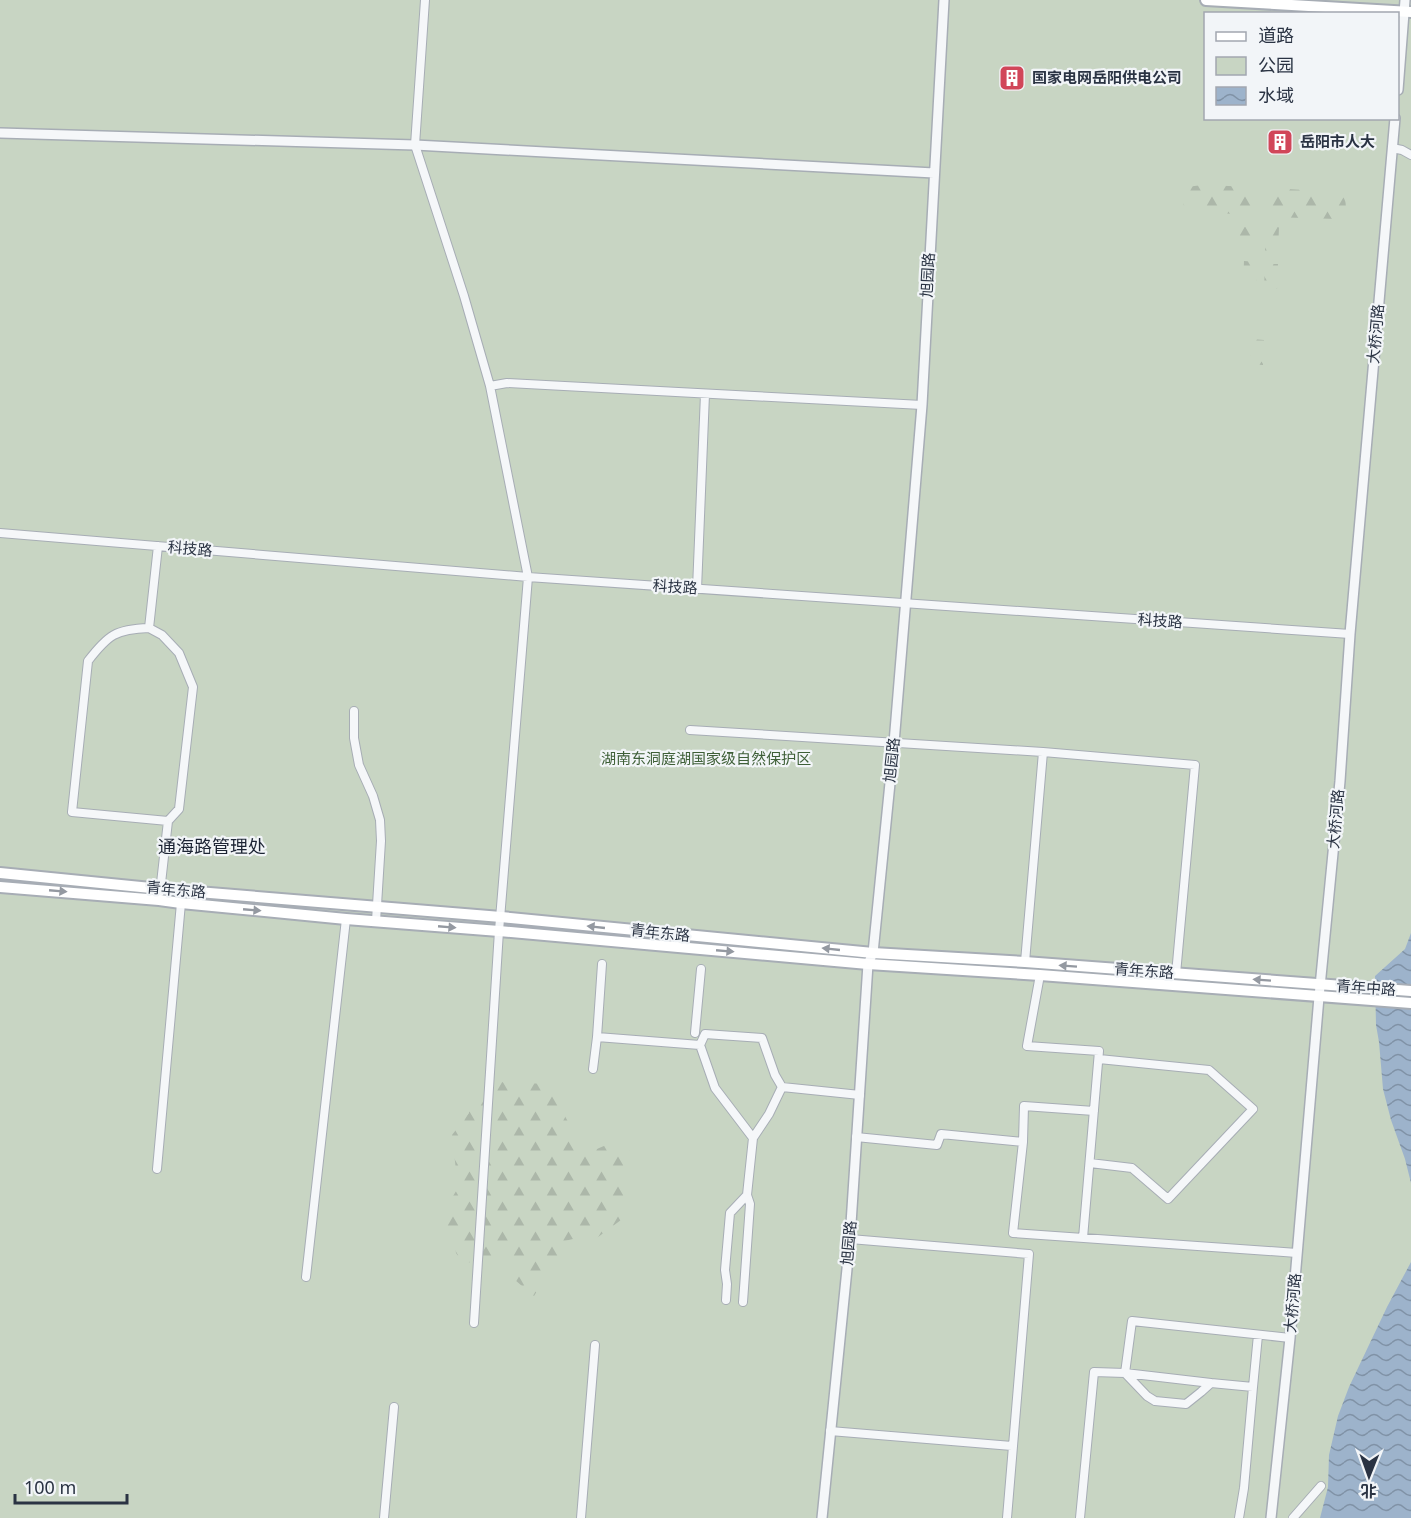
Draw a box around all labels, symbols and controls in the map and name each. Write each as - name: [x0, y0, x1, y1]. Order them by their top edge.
- legend: [1204, 12, 1399, 120]
- text: 道路: [1258, 23, 1294, 47]
- text: 公园: [1258, 53, 1294, 77]
- building icon: 国家电网岳阳供电公司: [997, 63, 1027, 93]
- place label: 国家电网岳阳供电公司: [1032, 67, 1182, 87]
- text: 水域: [1258, 83, 1294, 107]
- building icon: 岳阳市人大: [1265, 127, 1295, 157]
- place label: 岳阳市人大: [1300, 131, 1375, 151]
- street label: 旭园路: [916, 252, 938, 298]
- street label: 大桥河路: [1362, 303, 1388, 365]
- street label: 科技路: [167, 536, 213, 560]
- street label: 科技路: [652, 574, 698, 598]
- street label: 科技路: [1137, 608, 1183, 632]
- street label: 旭园路: [879, 736, 903, 783]
- park label: 湖南东洞庭湖国家级自然保护区: [601, 748, 811, 768]
- street label: 大桥河路: [1322, 788, 1348, 850]
- district label: 通海路管理处: [158, 834, 266, 858]
- street label: 青年东路: [145, 876, 207, 902]
- one-way arrow: [49, 887, 68, 896]
- one-way arrow: [243, 905, 262, 915]
- street label: 青年东路: [629, 919, 691, 945]
- one-way arrow: [437, 922, 456, 931]
- one-way arrow: [586, 922, 605, 932]
- one-way arrow: [822, 944, 841, 954]
- one-way arrow: [715, 946, 734, 956]
- street label: 青年东路: [1113, 958, 1175, 982]
- one-way arrow: [1058, 961, 1077, 970]
- street label: 青年中路: [1335, 975, 1397, 999]
- one-way arrow: [1253, 976, 1272, 985]
- street label: 旭园路: [836, 1220, 860, 1266]
- street label: 大桥河路: [1279, 1272, 1305, 1334]
- north arrow: [1339, 1446, 1399, 1506]
- scale bar: [15, 1467, 128, 1505]
- text: 100 m: [24, 1475, 76, 1499]
- text: 北: [1361, 1480, 1377, 1502]

